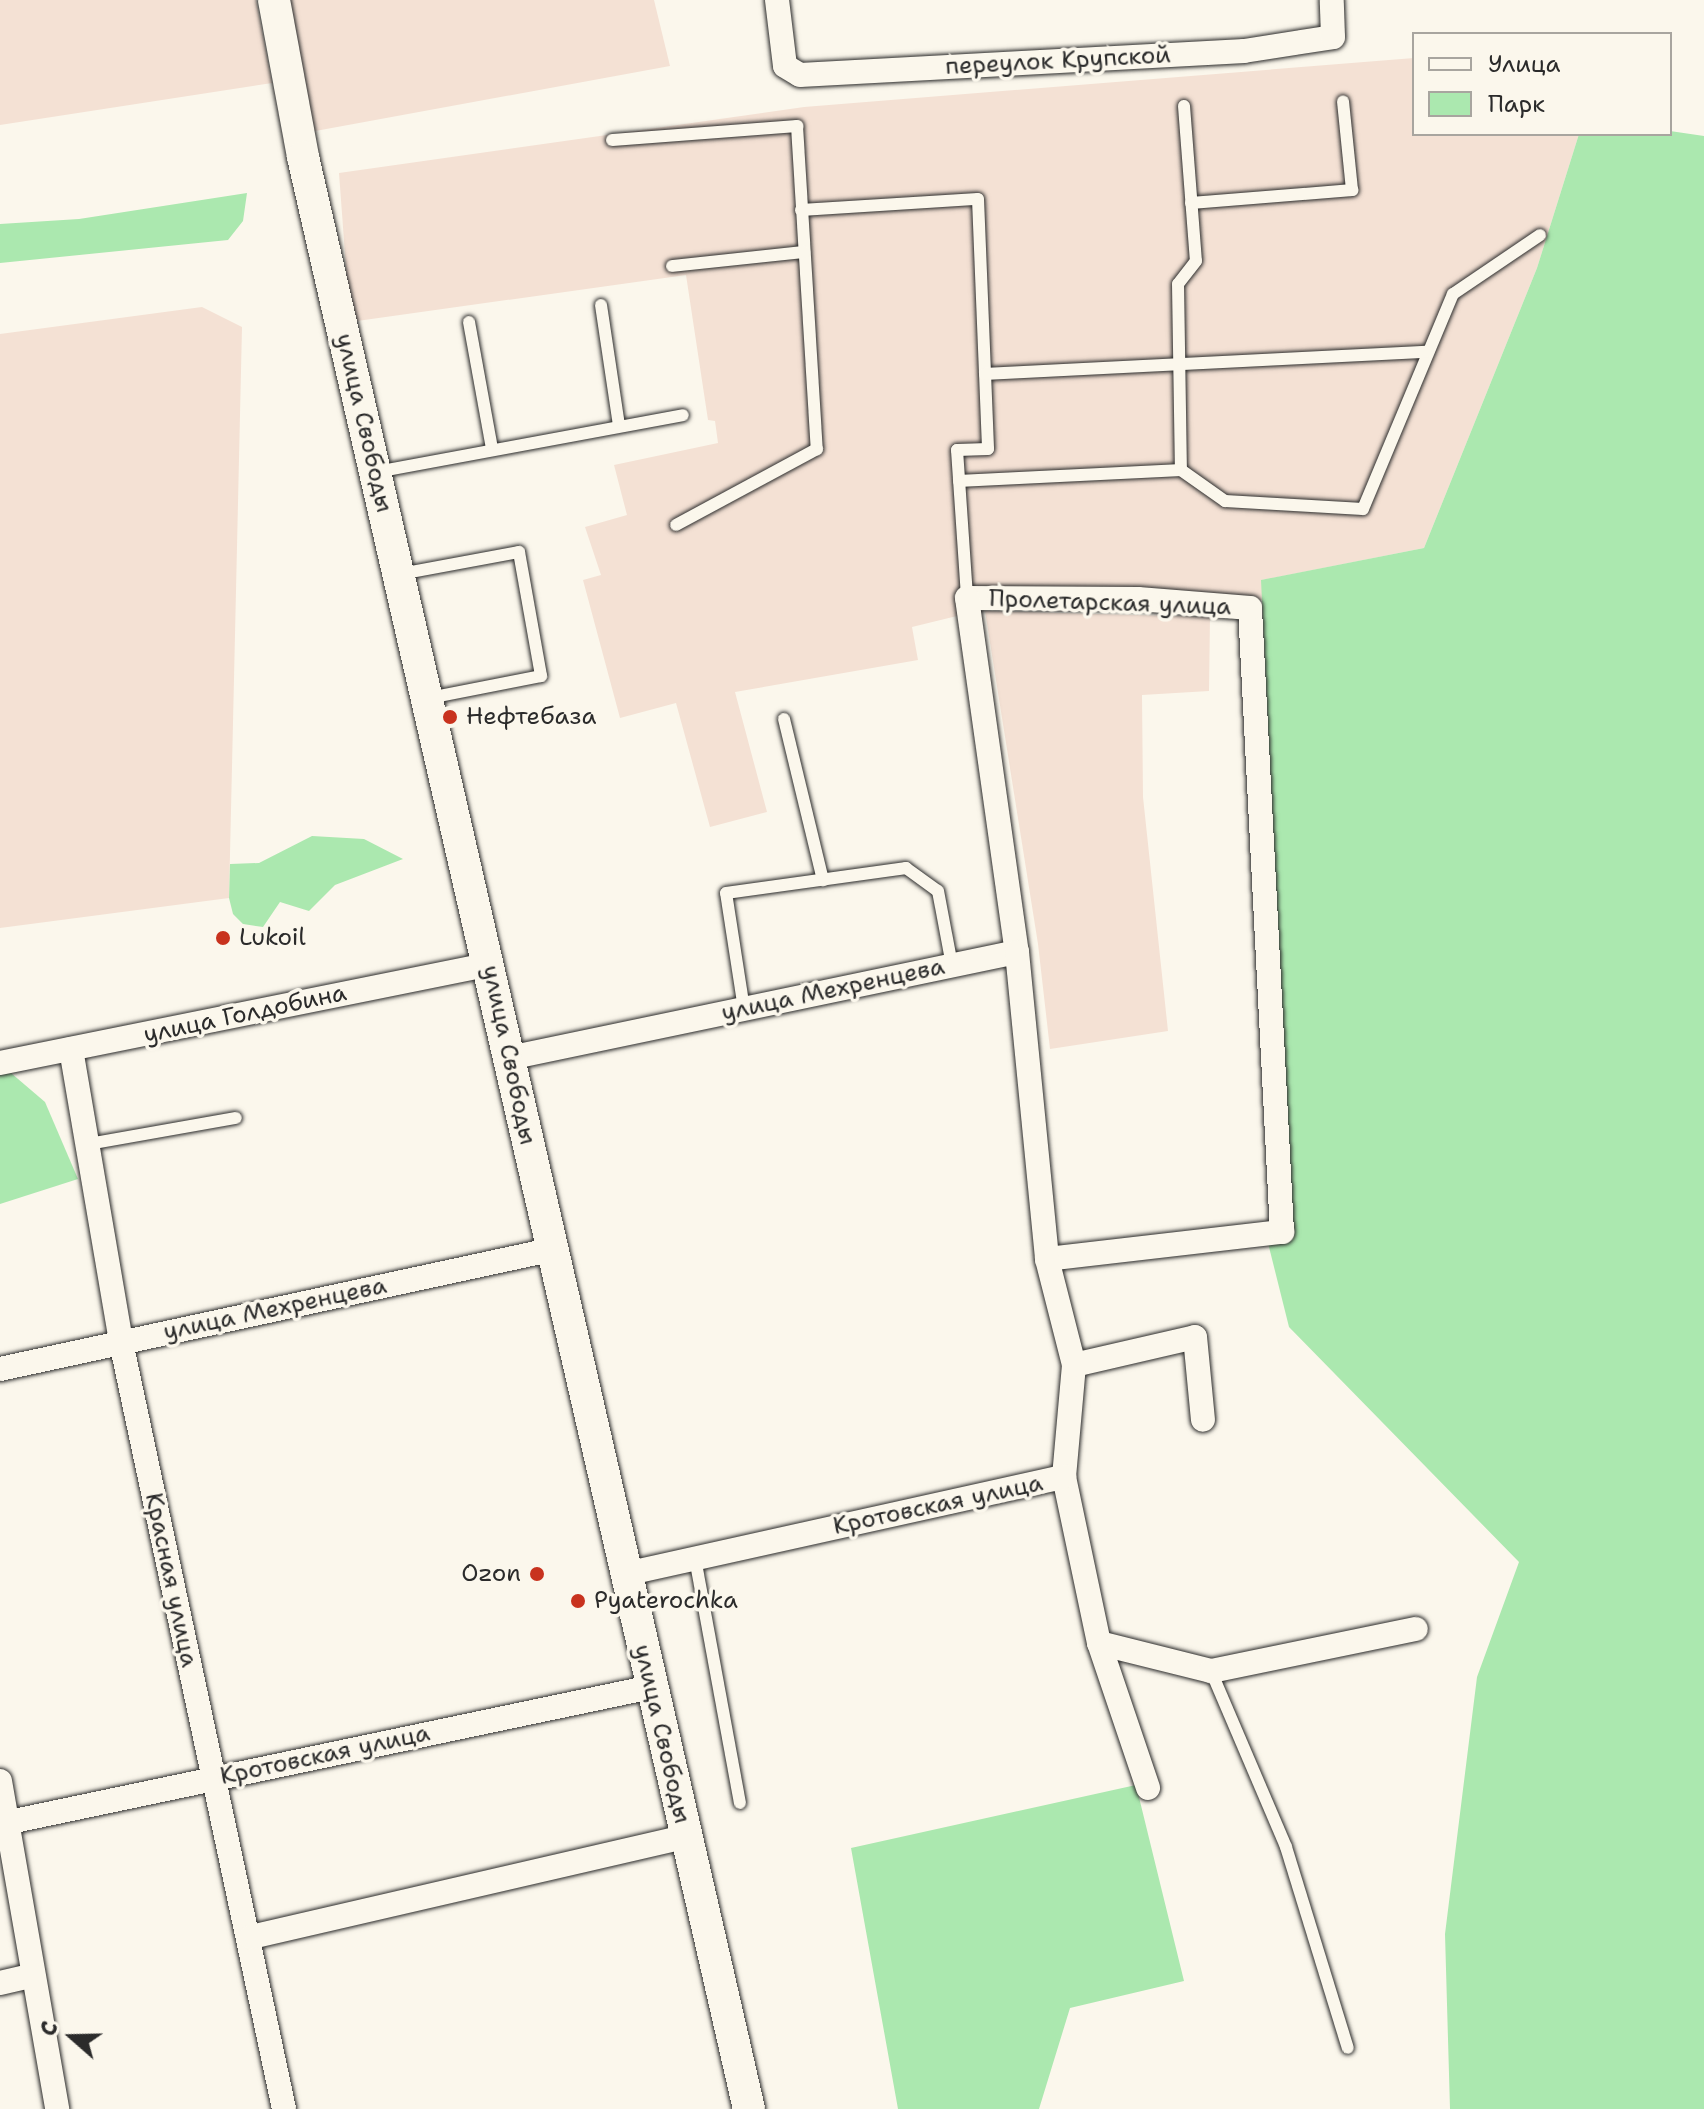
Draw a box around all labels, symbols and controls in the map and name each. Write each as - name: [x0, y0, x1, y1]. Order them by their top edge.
- legend: [1412, 32, 1672, 136]
- street label: переулок Крупской: [945, 41, 1171, 81]
- text: Улица: [1488, 48, 1561, 80]
- text: Парк: [1488, 88, 1545, 120]
- street label: улица Свободы: [329, 331, 399, 515]
- street label: Пролетарская улица: [988, 584, 1232, 622]
- place label: Нефтебаза: [466, 703, 596, 731]
- marker: Нефтебаза: [441, 708, 459, 726]
- place label: Lukoil: [239, 924, 306, 952]
- marker: Lukoil: [214, 929, 232, 947]
- street label: улица Мехренцева: [719, 952, 947, 1028]
- street label: улица Свободы: [476, 963, 542, 1147]
- street label: улица Голдобина: [141, 978, 349, 1050]
- street label: улица Мехренцева: [161, 1271, 389, 1347]
- street label: Кротовская улица: [830, 1469, 1046, 1541]
- street label: Красная улица: [138, 1490, 204, 1670]
- place label: Ozon: [461, 1560, 521, 1588]
- marker: Ozon: [528, 1565, 546, 1583]
- place label: Pyaterochka: [594, 1587, 738, 1615]
- marker: Pyaterochka: [569, 1592, 587, 1610]
- street label: улица Свободы: [627, 1642, 697, 1826]
- street label: Кротовская улица: [217, 1719, 433, 1791]
- north arrow: [32, 1997, 112, 2077]
- text: С: [33, 2017, 65, 2040]

